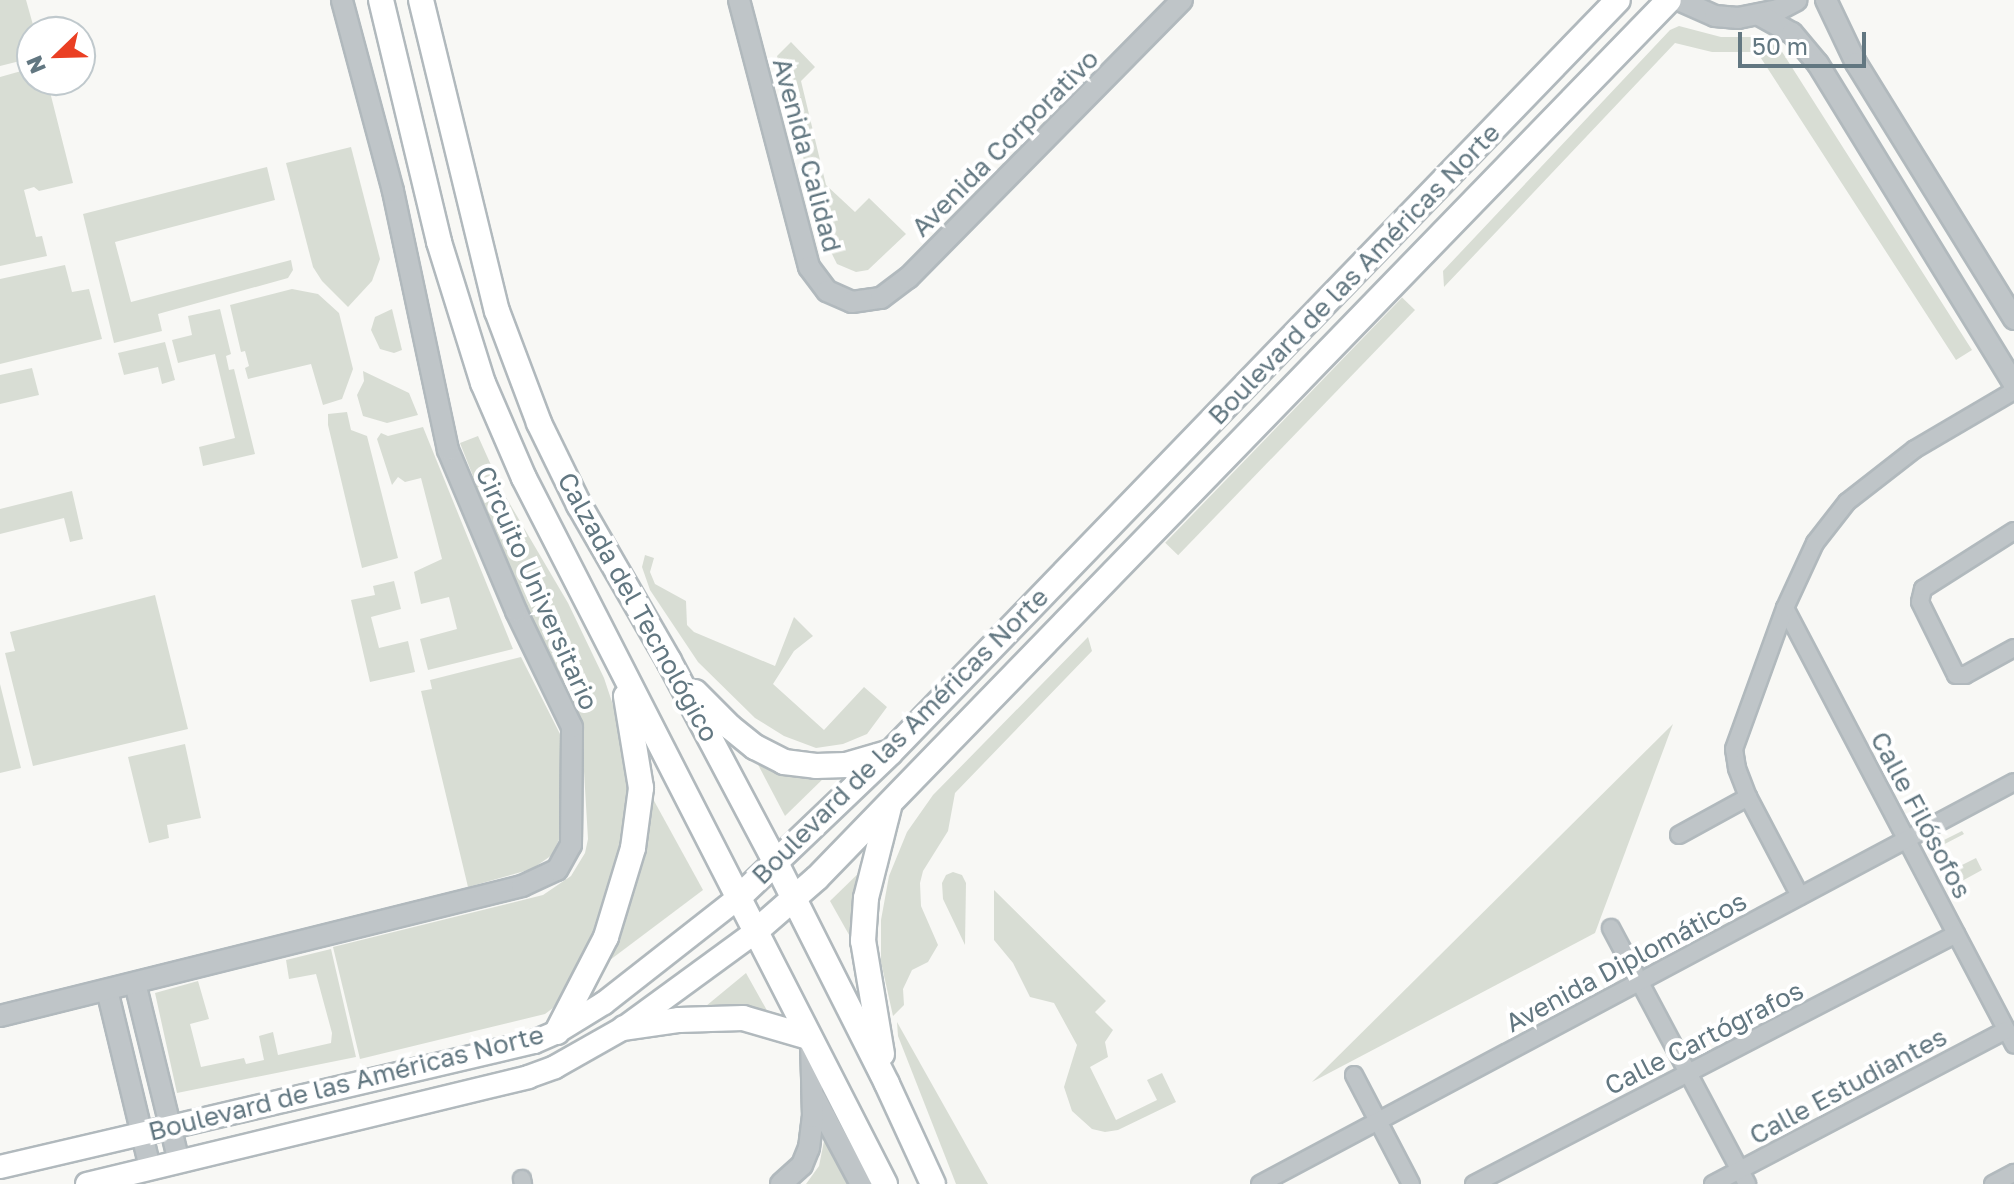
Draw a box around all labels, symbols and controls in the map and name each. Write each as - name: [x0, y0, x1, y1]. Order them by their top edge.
- north arrow: [16, 16, 96, 96]
- scale bar: [1742, 16, 1870, 66]
- text: 50 m: [1752, 31, 1808, 60]
- street label: Avenida Corporativo: [905, 43, 1105, 243]
- text: N: [20, 52, 51, 78]
- street label: Avenida Calidad: [766, 55, 848, 255]
- street label: Boulevard de las Américas Norte: [1202, 117, 1506, 431]
- street label: Circuito Universitario: [469, 461, 605, 715]
- street label: Calzada del Tecnológico: [551, 467, 725, 747]
- street label: Boulevard de las Américas Norte: [745, 581, 1055, 891]
- street label: Calle Filósofos: [1864, 726, 1978, 904]
- street label: Avenida Diplomáticos: [1500, 885, 1752, 1039]
- street label: Calle Cartógrafos: [1600, 974, 1808, 1102]
- street label: Boulevard de las Américas Norte: [145, 1019, 547, 1147]
- street label: Calle Estudiantes: [1744, 1021, 1952, 1151]

